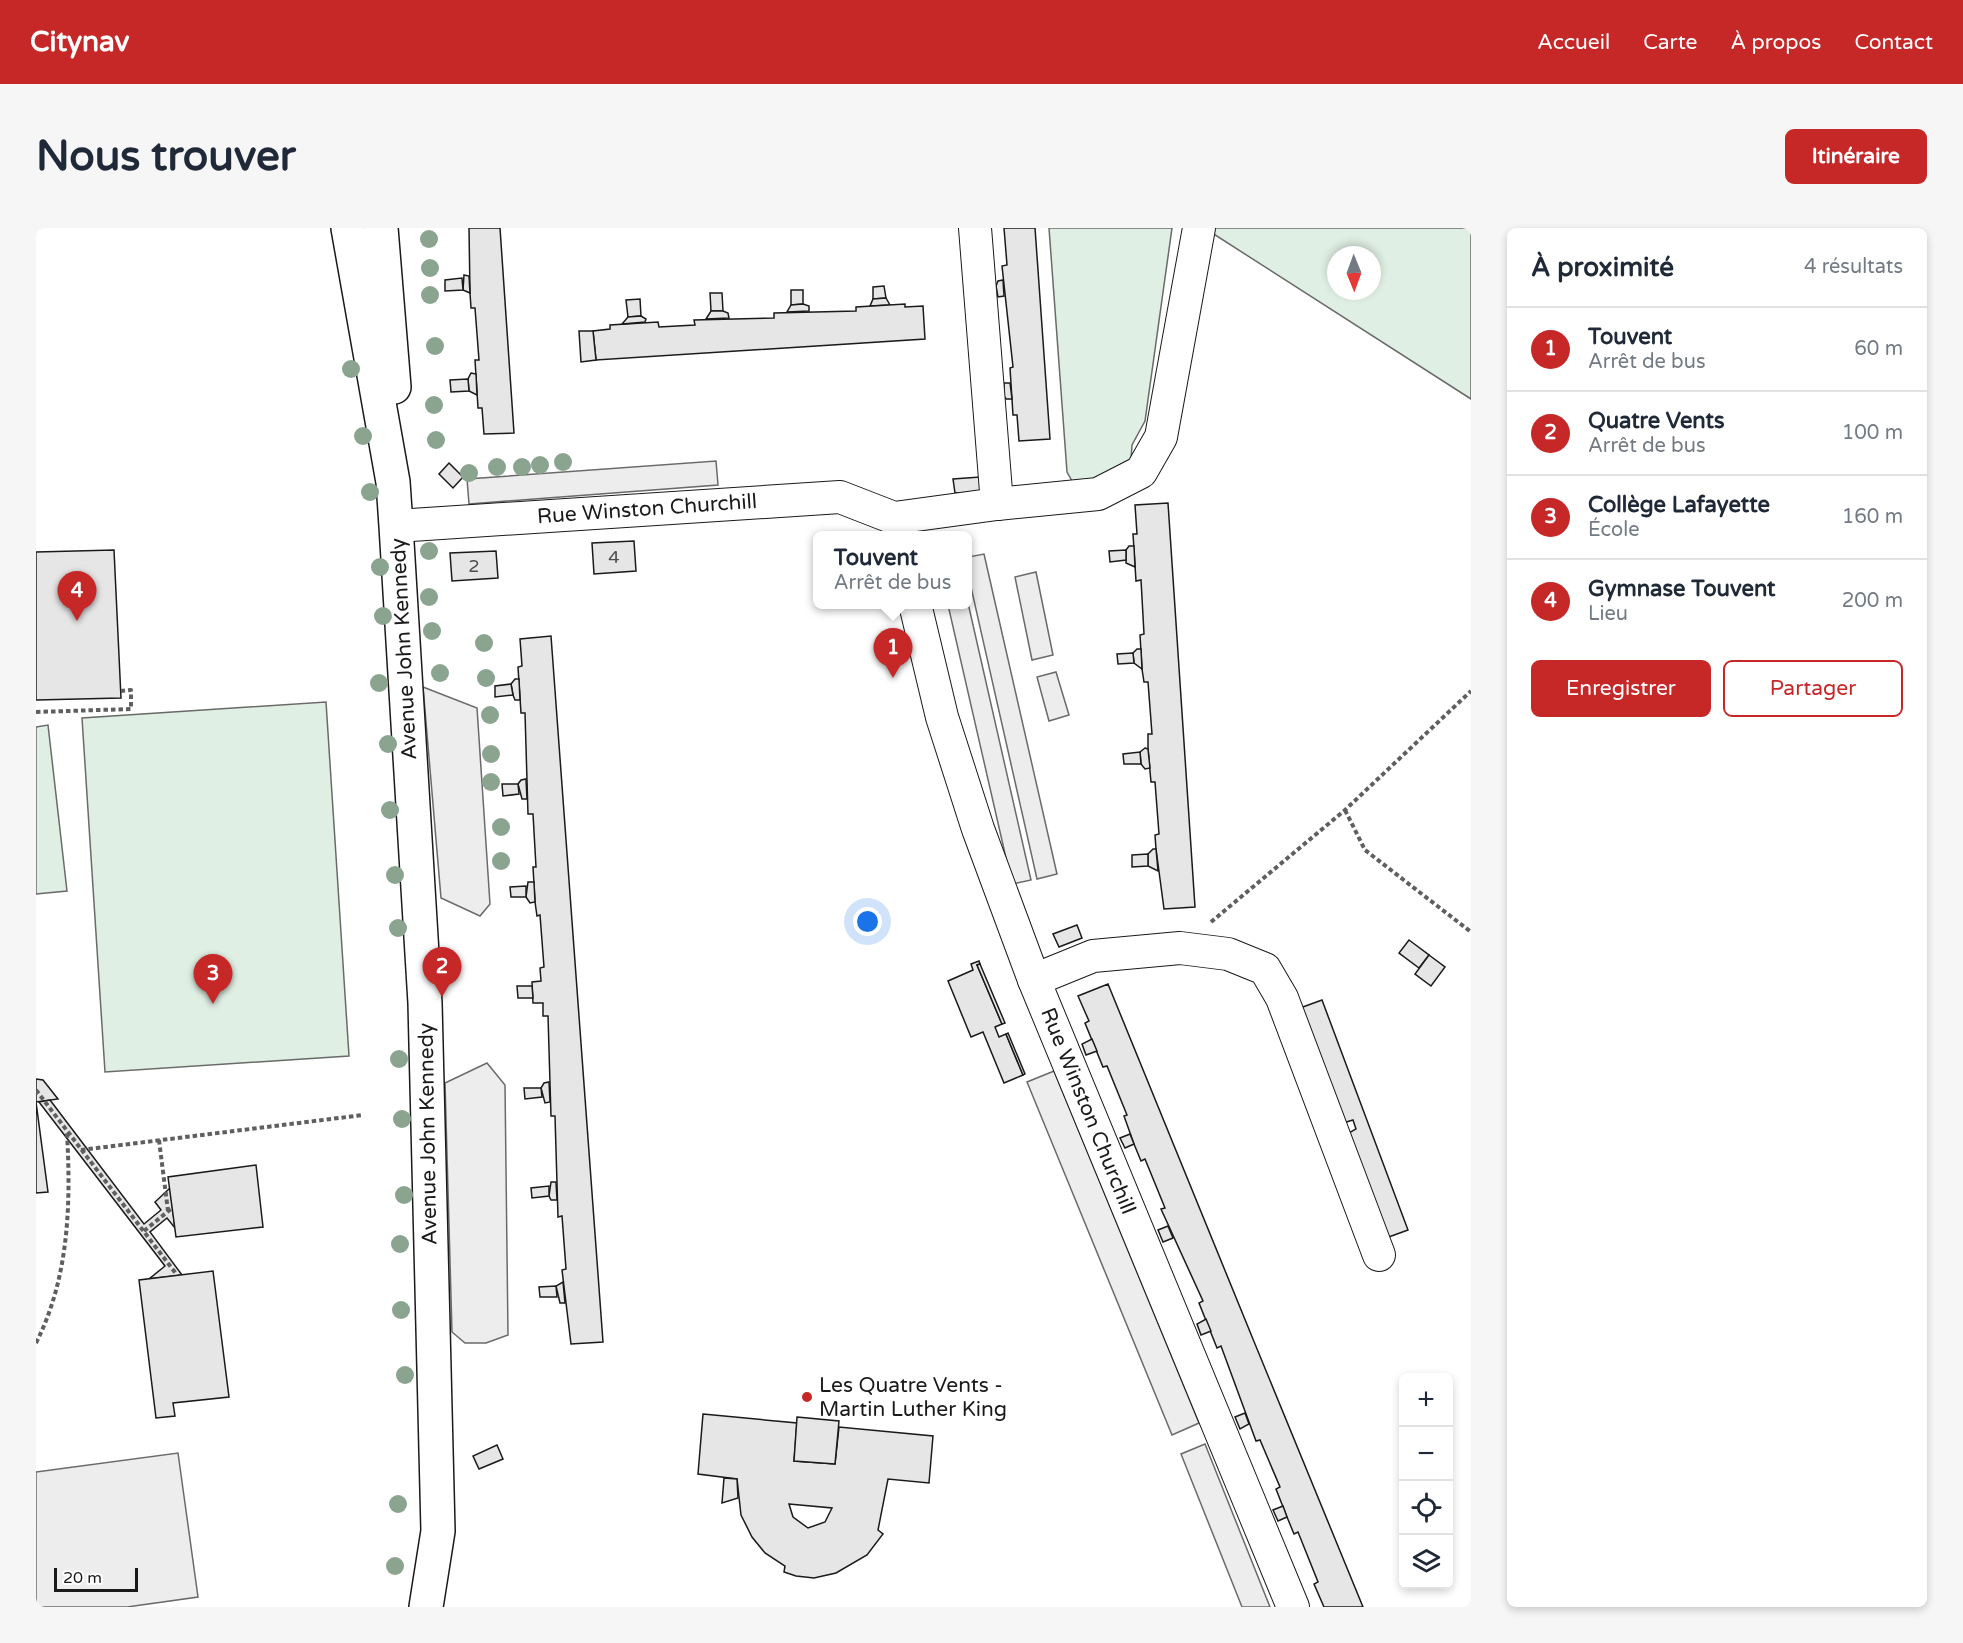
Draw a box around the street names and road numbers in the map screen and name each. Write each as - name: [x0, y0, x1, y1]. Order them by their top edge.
- street label: Rue Winston Churchill: [536, 489, 758, 529]
- street label: Avenue John Kennedy: [386, 537, 422, 761]
- street label: Rue Winston Churchill: [1035, 1004, 1141, 1218]
- street label: Avenue John Kennedy: [414, 1023, 442, 1245]

